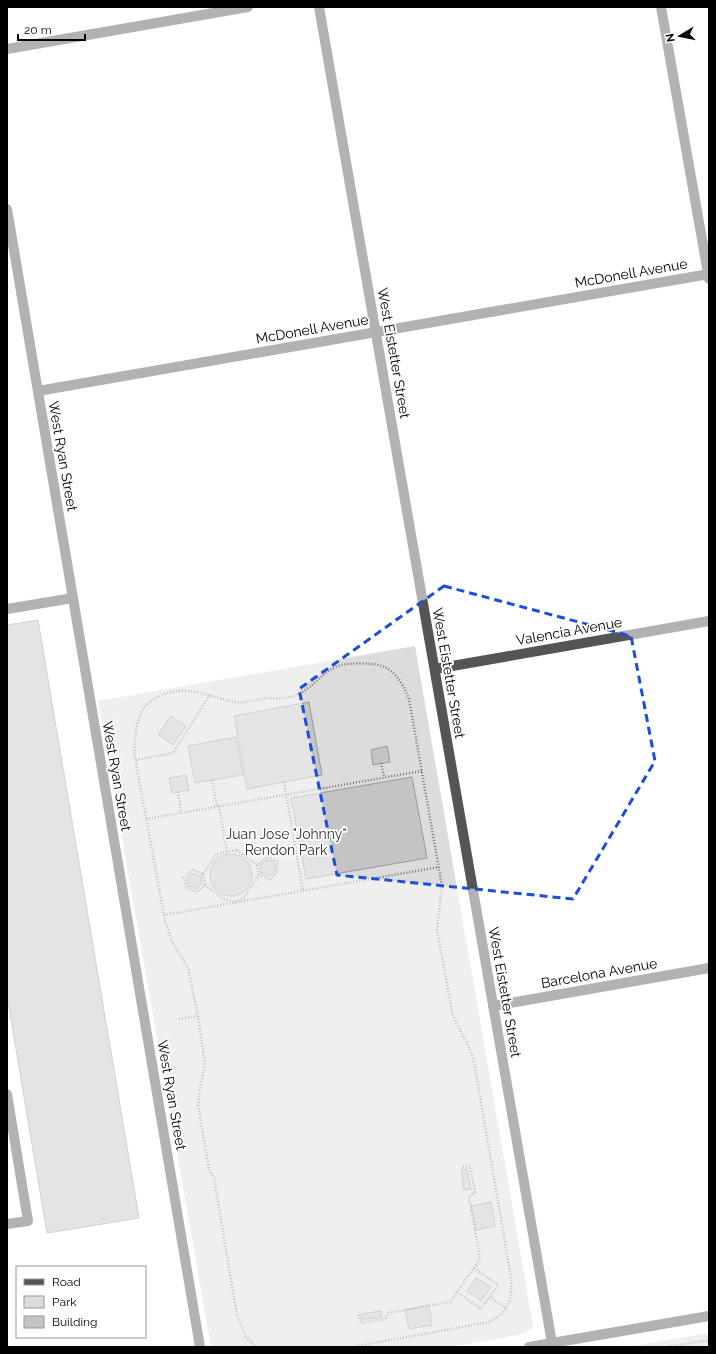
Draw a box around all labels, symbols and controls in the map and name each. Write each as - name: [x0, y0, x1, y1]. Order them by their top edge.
- scale bar: [18, 16, 85, 42]
- north arrow: [660, 16, 700, 56]
- text: 20 m: [24, 23, 52, 37]
- text: N: [664, 32, 678, 43]
- street label: McDonell Avenue: [573, 255, 689, 291]
- street label: West Eistetter Street: [375, 286, 413, 420]
- street label: McDonell Avenue: [254, 311, 370, 347]
- street label: West Ryan Street: [45, 400, 81, 513]
- street label: West Eistetter Street: [430, 606, 468, 740]
- street label: Valencia Avenue: [515, 614, 623, 648]
- street label: West Ryan Street: [99, 720, 135, 833]
- park label: Juan Jose "Johnny" Rendon Park: [226, 826, 346, 858]
- street label: West Eistetter Street: [486, 925, 524, 1059]
- street label: Barcelona Avenue: [540, 955, 658, 991]
- street label: West Ryan Street: [154, 1039, 190, 1152]
- legend: [16, 1266, 146, 1338]
- text: Road: [52, 1275, 81, 1289]
- text: Park: [52, 1295, 77, 1309]
- text: Building: [52, 1315, 98, 1329]

